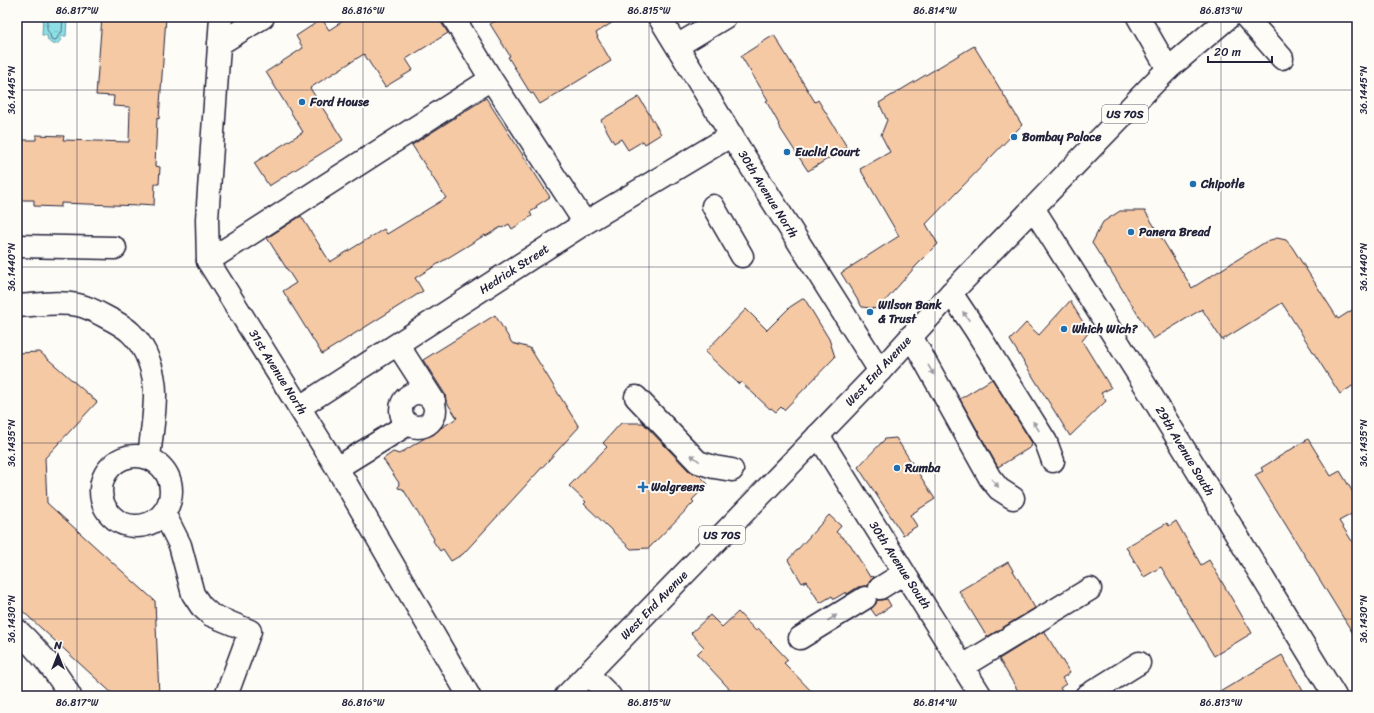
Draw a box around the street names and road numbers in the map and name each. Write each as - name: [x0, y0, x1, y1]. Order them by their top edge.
- road number: US 70S: [1102, 105, 1148, 123]
- street label: 30th Avenue North: [732, 145, 804, 243]
- street label: Hedrick Street: [474, 238, 554, 300]
- street label: 31st Avenue North: [243, 325, 313, 419]
- street label: West End Avenue: [839, 330, 917, 411]
- street label: 29th Avenue South: [1149, 402, 1221, 500]
- street label: 30th Avenue South: [863, 516, 937, 614]
- road number: US 70S: [699, 526, 745, 544]
- street label: West End Avenue: [615, 565, 693, 645]

